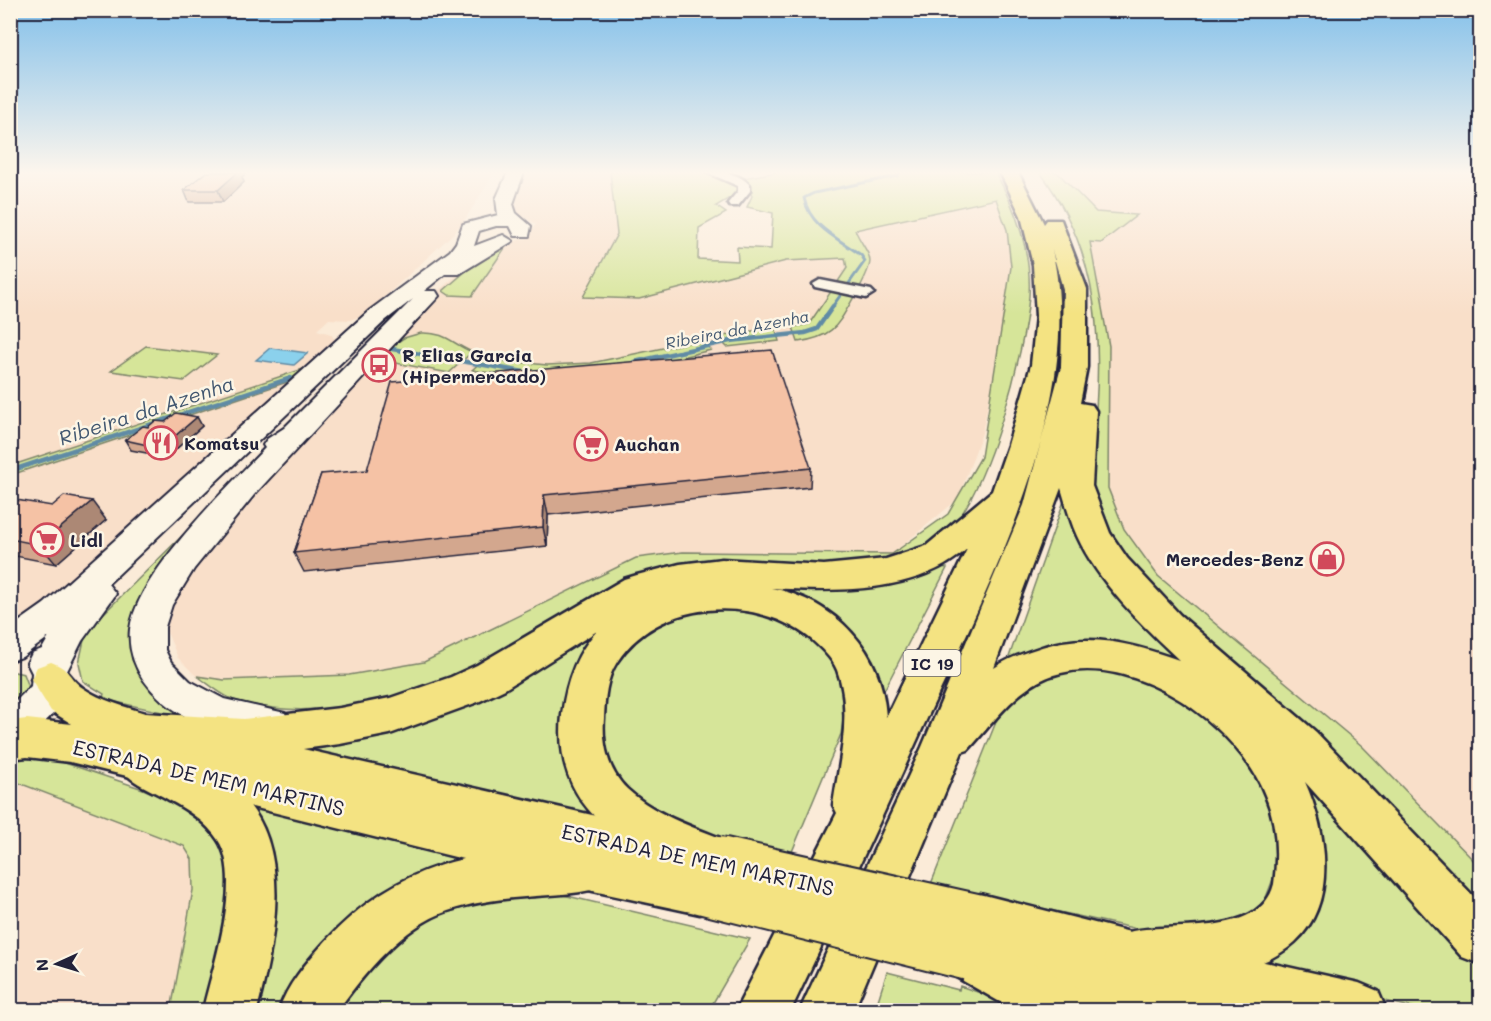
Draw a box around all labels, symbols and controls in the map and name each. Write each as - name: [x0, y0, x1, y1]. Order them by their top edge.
- water label: Ribeira da Azenha: [663, 305, 811, 353]
- place label: R Elias Garcia (Hipermercado): [402, 343, 546, 388]
- bus stop icon: R Elias Garcia (Hipermercado): [361, 347, 397, 383]
- water label: Ribeira da Azenha: [55, 369, 237, 451]
- restaurant icon: Komatsu: [143, 425, 179, 461]
- supermarket icon: Auchan: [573, 426, 609, 462]
- place label: Komatsu: [184, 431, 260, 455]
- place label: Auchan: [614, 432, 679, 456]
- supermarket icon: Lidl: [29, 522, 65, 558]
- place label: Lidl: [70, 528, 103, 552]
- shop icon: Mercedes-Benz: [1309, 541, 1345, 577]
- place label: Mercedes-Benz: [1166, 547, 1304, 571]
- road number: IC 19: [904, 650, 960, 676]
- street label: ESTRADA DE MEM MARTINS: [71, 733, 347, 821]
- street label: ESTRADA DE MEM MARTINS: [559, 817, 837, 901]
- north arrow: [27, 934, 87, 994]
- text: N: [31, 958, 52, 972]

